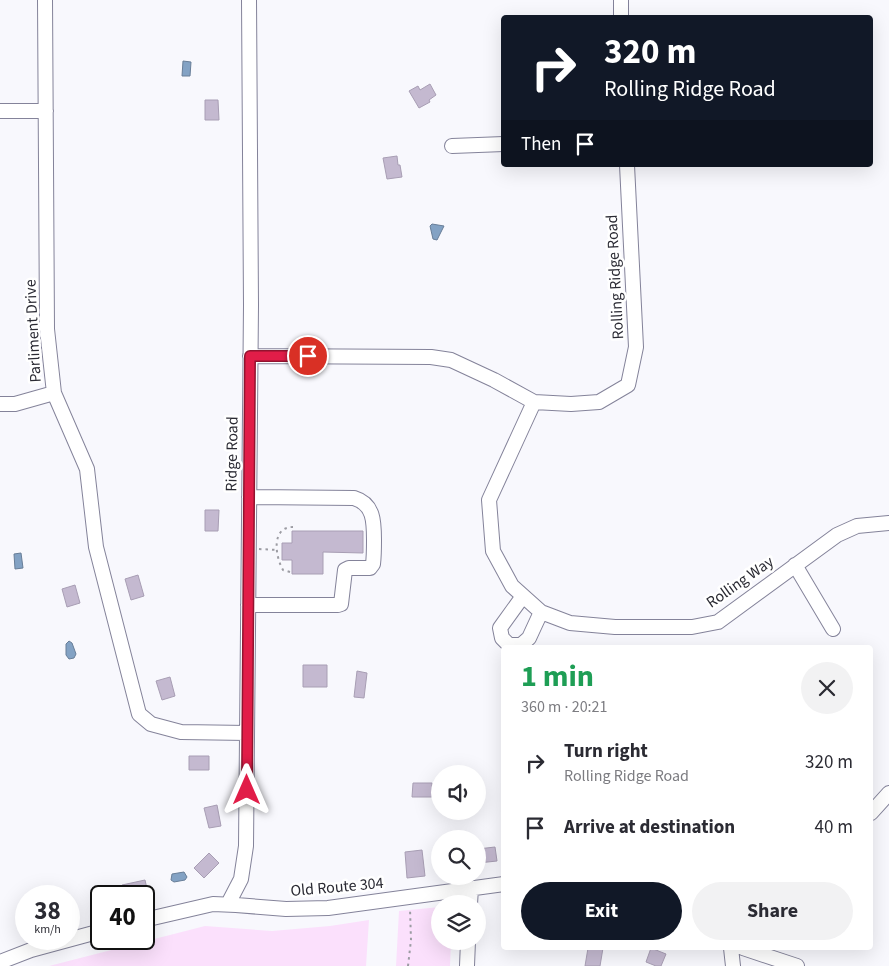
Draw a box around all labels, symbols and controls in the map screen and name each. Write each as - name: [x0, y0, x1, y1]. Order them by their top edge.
- text: 320 m: [604, 27, 696, 77]
- icon: right: [521, 35, 586, 100]
- text: Rolling Ridge Road: [604, 73, 776, 105]
- icon: arrive: [571, 130, 599, 158]
- text: Then: [521, 131, 561, 158]
- street label: Rolling Ridge Road: [601, 214, 629, 340]
- street label: Parliment Drive: [19, 279, 47, 383]
- pin: [287, 335, 329, 377]
- icon: arrive: [294, 342, 322, 370]
- street label: Ridge Road: [220, 416, 244, 492]
- street label: Rolling Way: [702, 550, 779, 613]
- text: 1 min: [521, 655, 594, 698]
- button: close: [801, 662, 853, 714]
- text: 360 m · 20:21: [521, 696, 608, 718]
- text: Turn right: [564, 738, 648, 765]
- icon: right: [521, 749, 549, 777]
- text: 320 m: [805, 749, 853, 776]
- position arrow: [220, 763, 272, 815]
- map controls: [431, 765, 486, 950]
- button: sound: [431, 765, 486, 820]
- text: Rolling Ridge Road: [564, 765, 689, 787]
- icon: arrive: [521, 814, 549, 842]
- text: Arrive at destination: [564, 814, 735, 841]
- text: 40 m: [815, 814, 853, 841]
- button: search: [431, 830, 486, 885]
- street label: Old Route 304: [290, 872, 384, 902]
- button: Exit: [521, 882, 682, 940]
- button: Share: [692, 882, 853, 940]
- speed limit sign: 40: [90, 885, 155, 950]
- text: 38: [34, 893, 61, 929]
- button: layers: [431, 895, 486, 950]
- text: km/h: [34, 921, 61, 938]

